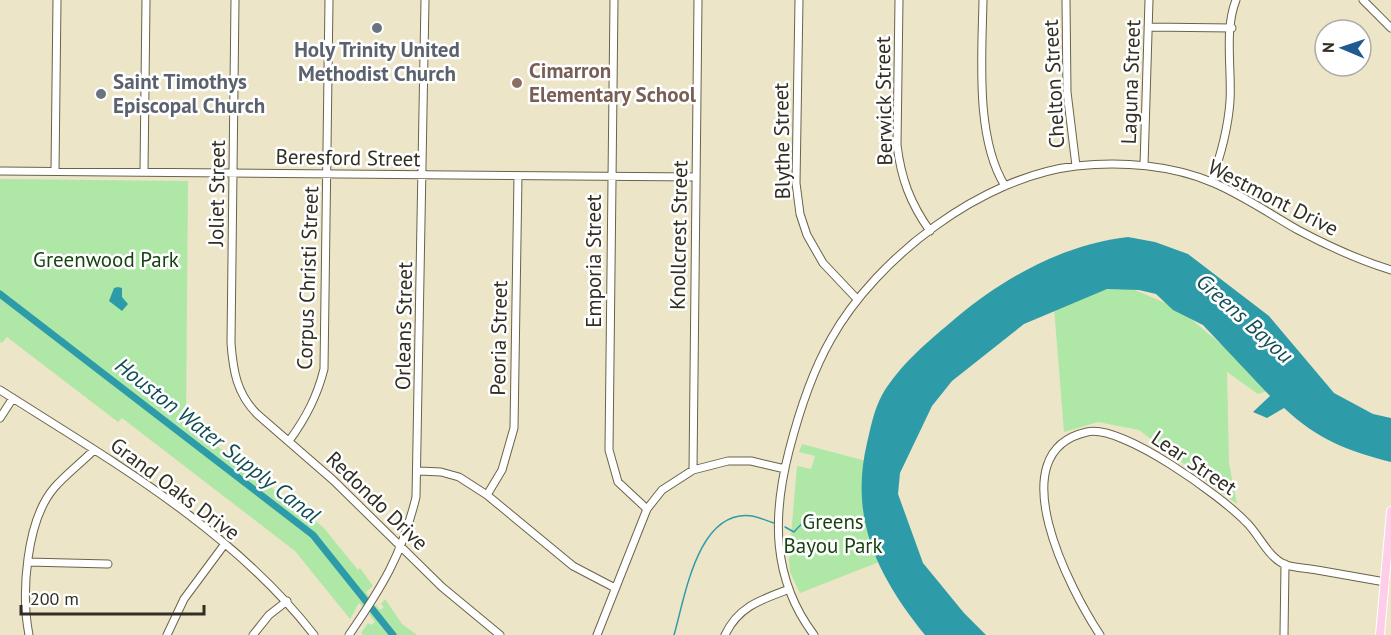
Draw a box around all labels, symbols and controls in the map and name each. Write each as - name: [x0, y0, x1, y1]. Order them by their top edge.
- north arrow: [1313, 18, 1373, 78]
- street label: Chelton Street: [1037, 19, 1070, 149]
- street label: Laguna Street: [1115, 19, 1146, 145]
- marker: Holy Trinity United Methodist Church: [370, 21, 384, 35]
- place label: Holy Trinity United Methodist Church: [294, 36, 460, 87]
- street label: Berwick Street: [869, 36, 898, 166]
- text: N: [1318, 42, 1338, 53]
- place label: Cimarron Elementary School: [529, 57, 697, 108]
- place label: Saint Timothys Episcopal Church: [113, 68, 265, 119]
- marker: Cimarron Elementary School: [510, 76, 524, 90]
- street label: Blythe Street: [767, 82, 796, 200]
- marker: Saint Timothys Episcopal Church: [94, 87, 108, 101]
- street label: Joliet Street: [202, 140, 231, 247]
- street label: Beresford Street: [275, 143, 421, 172]
- street label: Westmont Drive: [1204, 153, 1343, 242]
- street label: Knollcrest Street: [664, 160, 693, 310]
- street label: Corpus Christi Street: [291, 186, 324, 370]
- street label: Emporia Street: [580, 194, 607, 328]
- park label: Greenwood Park: [33, 246, 179, 273]
- street label: Orleans Street: [389, 262, 418, 390]
- water label: Greens Bayou: [1191, 267, 1299, 369]
- street label: Peoria Street: [484, 280, 513, 396]
- water label: Houston Water Supply Canal: [110, 351, 326, 529]
- street label: Lear Street: [1146, 424, 1242, 501]
- street label: Grand Oaks Drive: [105, 431, 245, 546]
- street label: Redondo Drive: [321, 445, 434, 556]
- park label: Greens Bayou Park: [783, 508, 883, 559]
- scale bar: [21, 578, 204, 616]
- text: 200 m: [30, 587, 79, 610]

